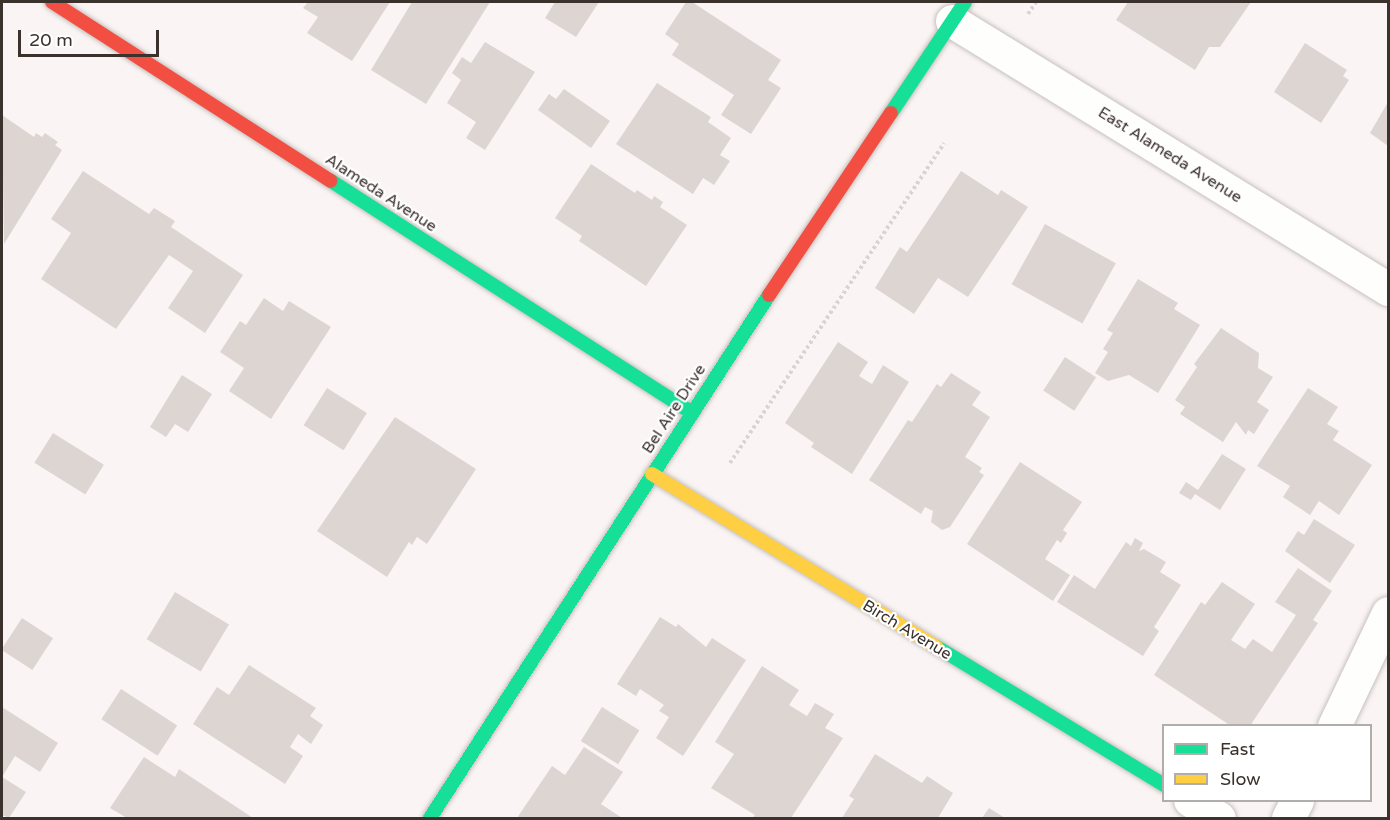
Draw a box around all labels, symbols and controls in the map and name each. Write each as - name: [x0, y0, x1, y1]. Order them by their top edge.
- scale bar: [21, 18, 162, 56]
- text: 20 m: [29, 29, 73, 51]
- street label: East Alameda Avenue: [1095, 103, 1245, 207]
- street label: Alameda Avenue: [322, 150, 440, 236]
- street label: Bel Aire Drive: [638, 361, 710, 457]
- street label: Birch Avenue: [859, 596, 955, 664]
- legend: [1162, 724, 1372, 802]
- text: Fast: [1220, 738, 1255, 760]
- text: Slow: [1220, 768, 1261, 790]

